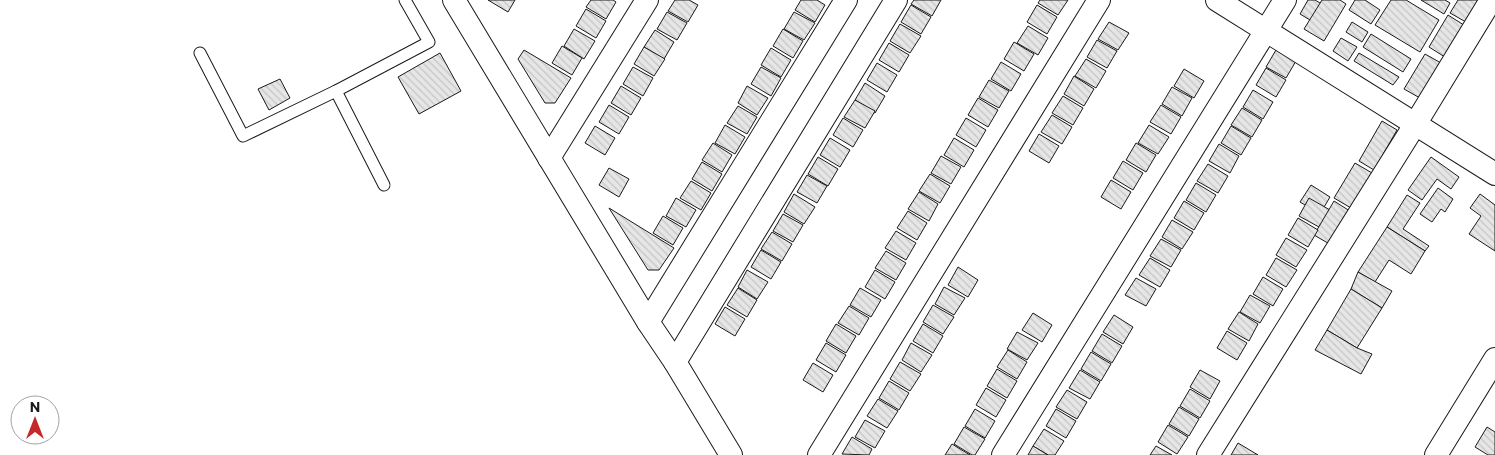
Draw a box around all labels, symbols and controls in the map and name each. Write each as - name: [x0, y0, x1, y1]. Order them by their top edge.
- north arrow: [10, 395, 60, 445]
- text: N: [30, 398, 40, 415]

